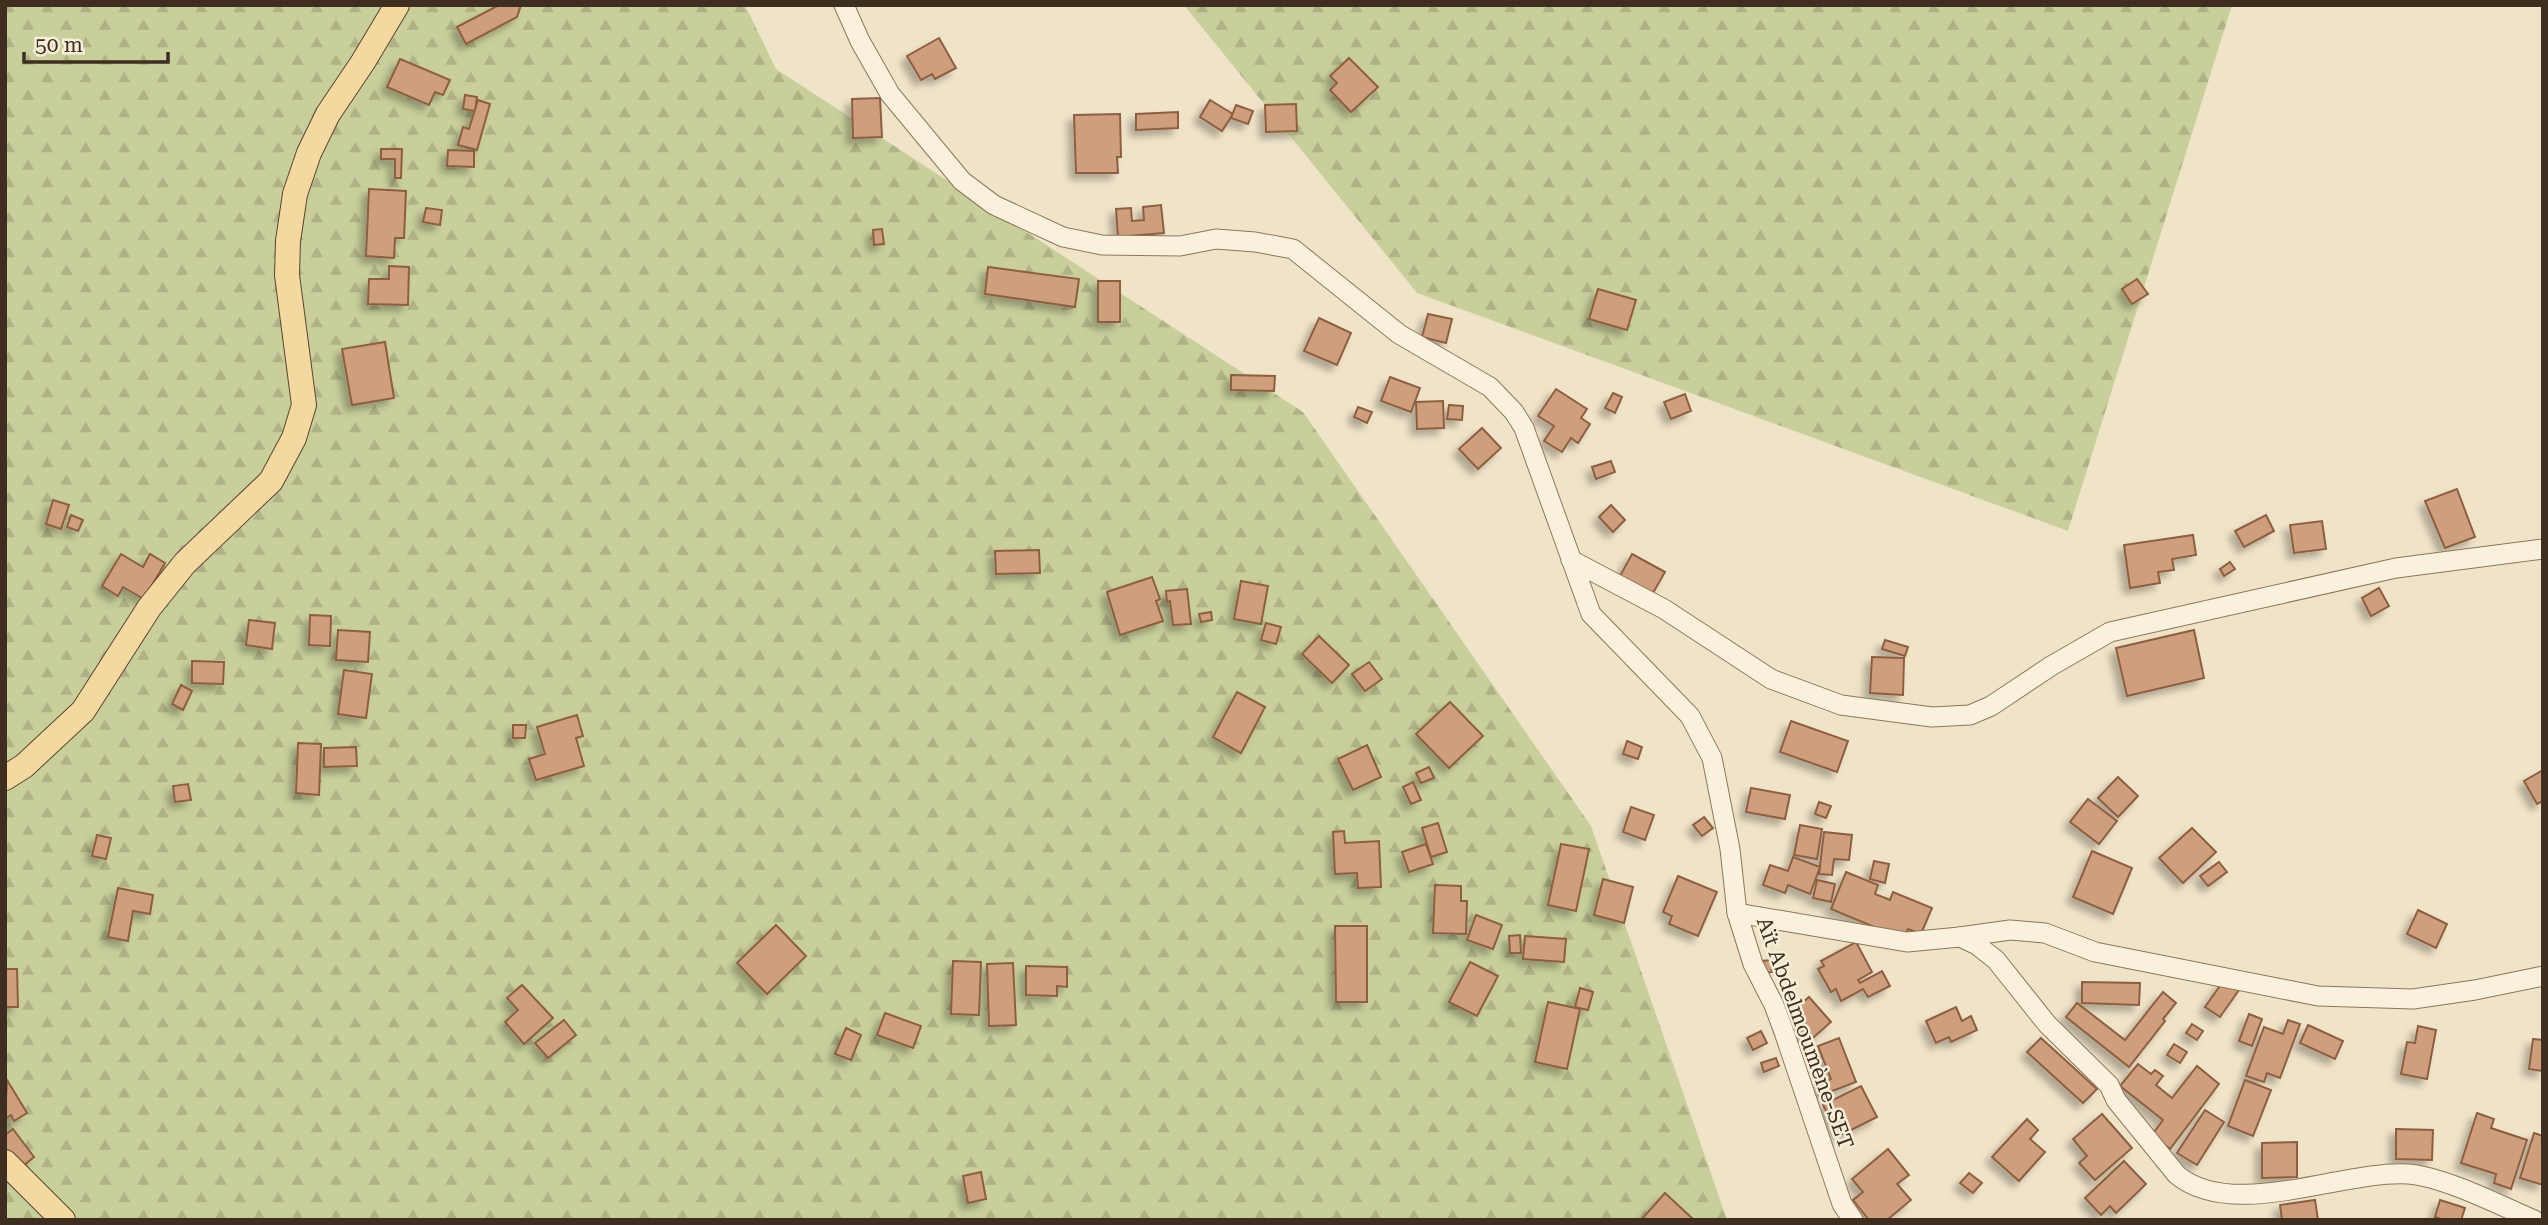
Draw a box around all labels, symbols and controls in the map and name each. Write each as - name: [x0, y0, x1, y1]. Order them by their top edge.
- scale bar: [24, 21, 168, 65]
- text: 50 m: [35, 33, 83, 57]
- street label: Aït Abdelmoumène-SET: [1752, 914, 1858, 1152]

